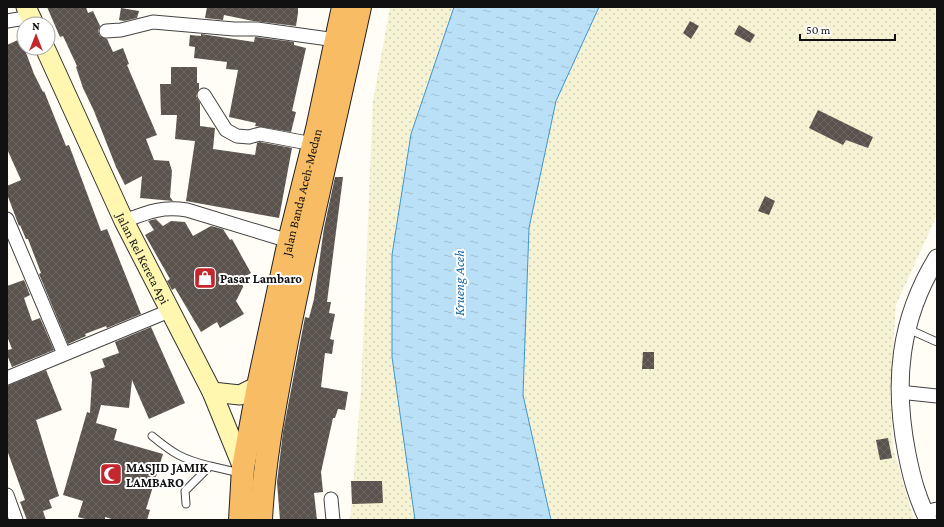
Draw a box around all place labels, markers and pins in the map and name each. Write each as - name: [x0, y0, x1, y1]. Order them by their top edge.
- shop icon: Pasar Lambaro: [192, 265, 218, 291]
- place label: Pasar Lambaro: [220, 271, 302, 286]
- place label: MASJID JAMIK LAMBARO: [126, 460, 208, 490]
- mosque icon: MASJID JAMIK LAMBARO: [98, 461, 124, 487]

